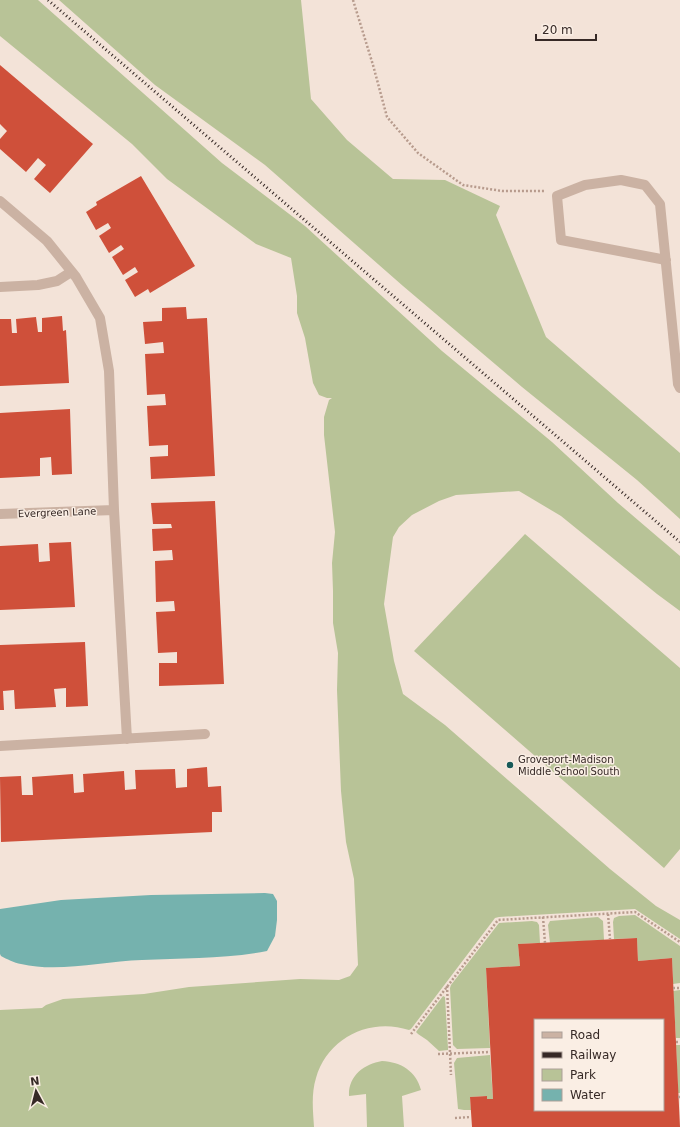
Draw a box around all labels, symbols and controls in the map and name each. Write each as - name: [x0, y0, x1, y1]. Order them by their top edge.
- scale bar: [536, 16, 596, 42]
- text: 20 m: [542, 23, 573, 37]
- street label: Evergreen Lane: [18, 506, 96, 519]
- place label: Groveport-Madison Middle School South: [518, 754, 620, 777]
- marker: Groveport-Madison Middle School South: [505, 760, 515, 770]
- legend: [534, 1019, 664, 1111]
- text: Road: [570, 1028, 600, 1042]
- text: Railway: [570, 1048, 616, 1062]
- text: Park: [570, 1068, 596, 1082]
- north arrow: [16, 1071, 56, 1111]
- text: N: [29, 1075, 40, 1089]
- text: Water: [570, 1088, 606, 1102]

